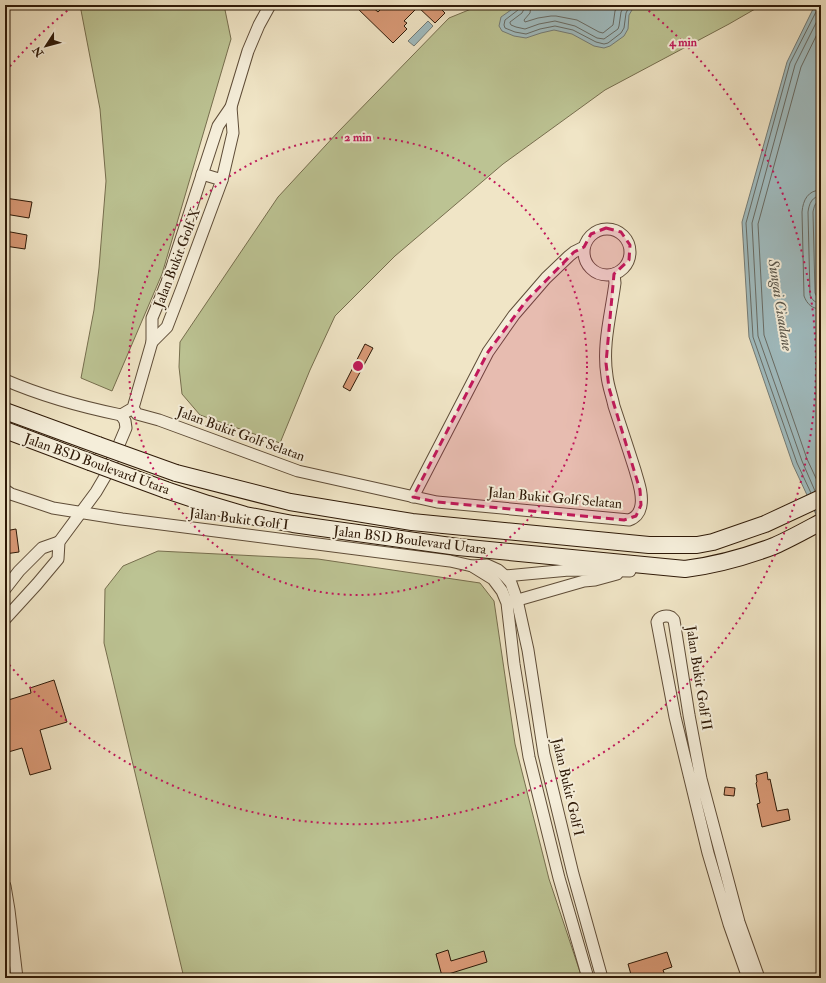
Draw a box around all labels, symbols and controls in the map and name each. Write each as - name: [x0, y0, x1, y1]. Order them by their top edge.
- north arrow: [26, 26, 66, 66]
- text: 4 min: [668, 35, 698, 50]
- text: N: [29, 43, 47, 60]
- text: 2 min: [344, 130, 372, 145]
- street label: Jalan Bukit Golf X: [150, 206, 204, 311]
- water label: Sungai Cisadane: [763, 257, 797, 353]
- centre of rings: [351, 359, 365, 373]
- street label: Jalan Bukit Golf Selatan: [174, 403, 307, 465]
- street label: Jalan BSD Boulevard Utara: [21, 429, 172, 498]
- street label: Jalan Bukit Golf Selatan: [486, 484, 623, 512]
- street label: Jalan Bukit Golf I: [187, 504, 290, 534]
- street label: Jalan BSD Boulevard Utara: [332, 522, 488, 558]
- street label: Jalan Bukit Golf II: [682, 623, 716, 732]
- street label: Jalan Bukit Golf I: [548, 735, 588, 838]

